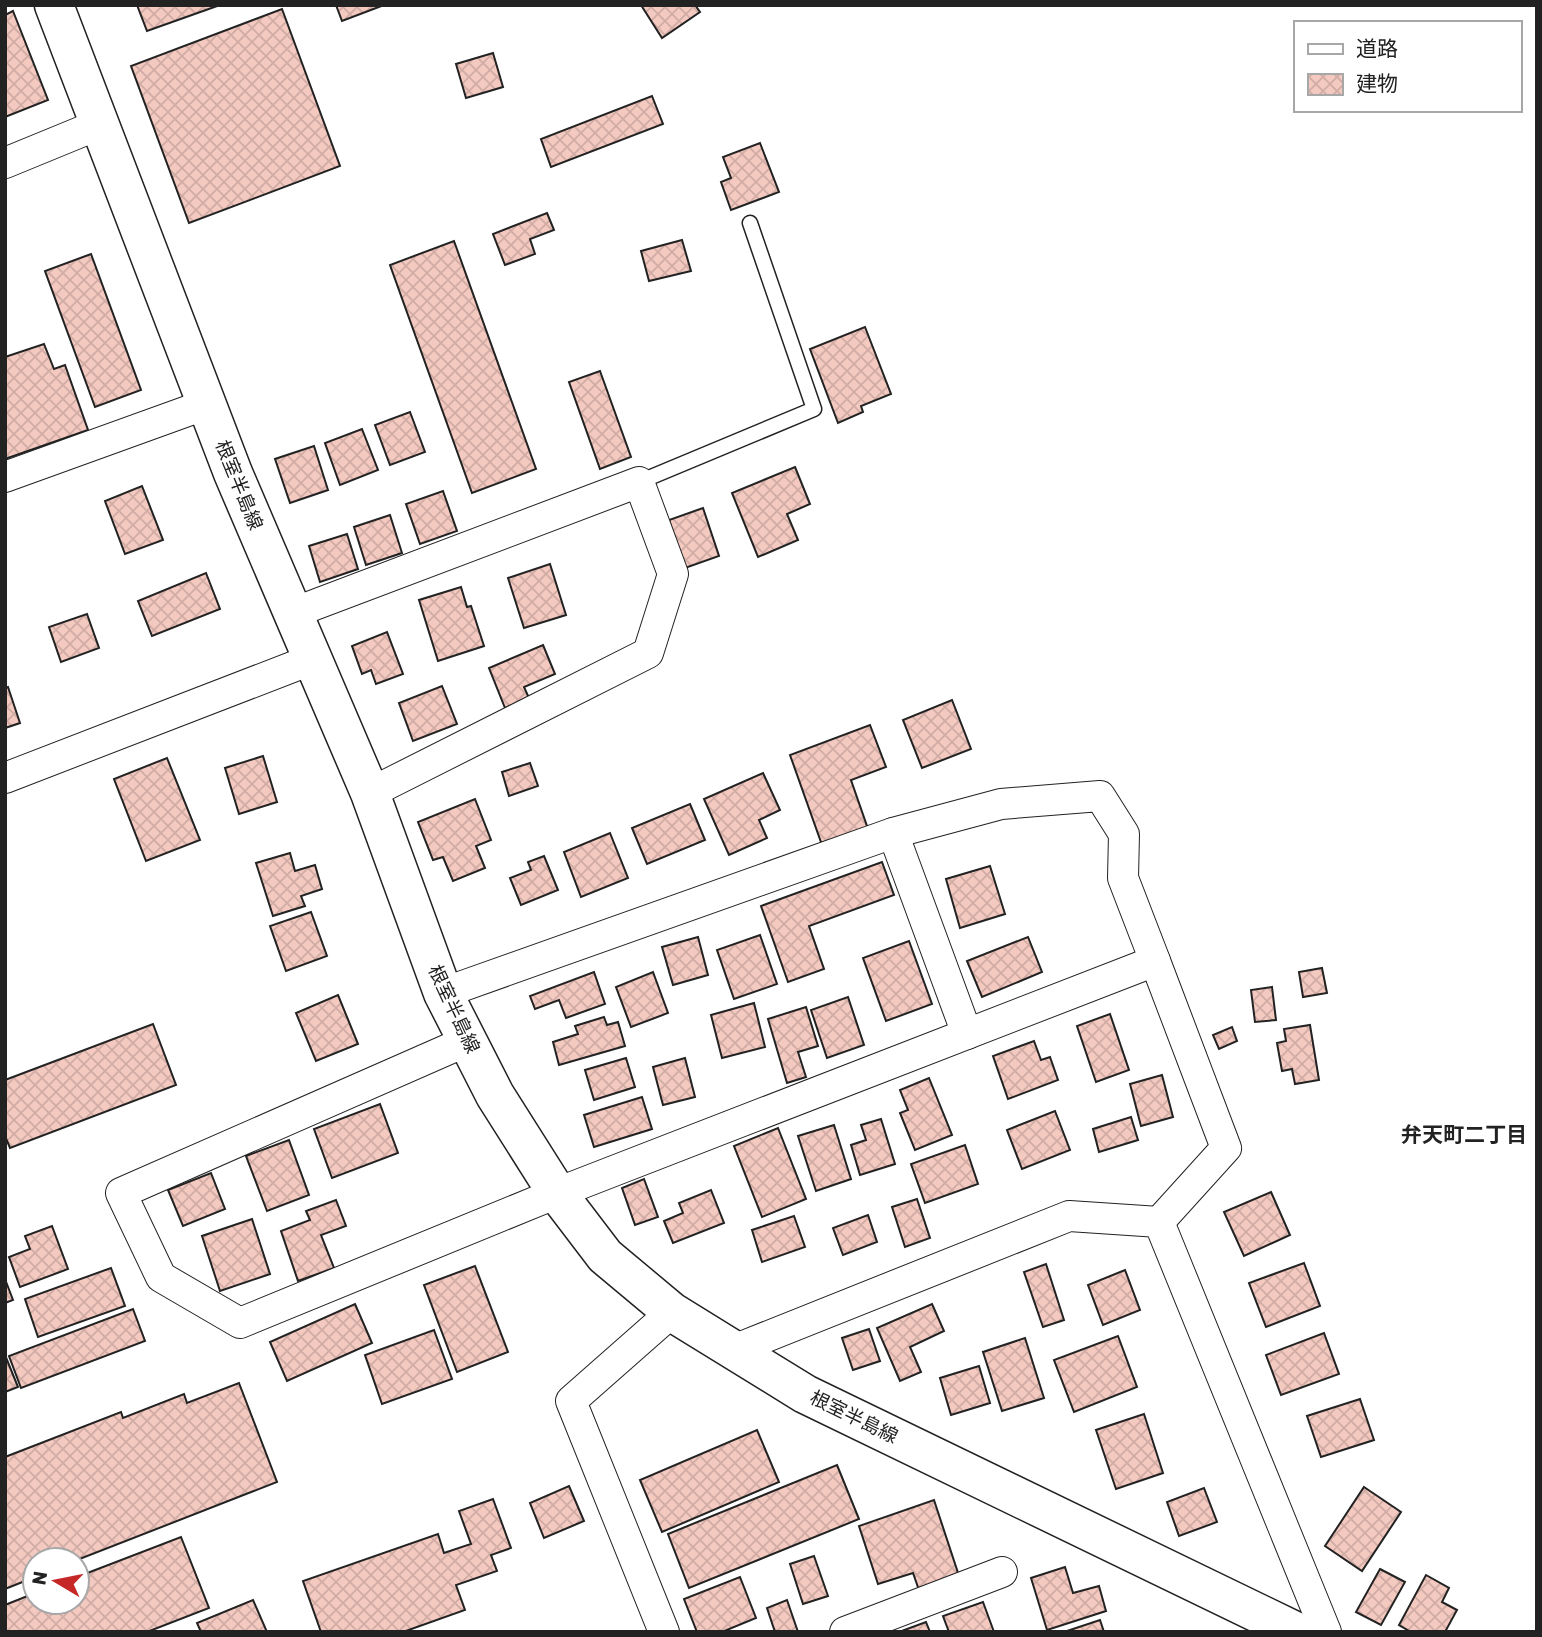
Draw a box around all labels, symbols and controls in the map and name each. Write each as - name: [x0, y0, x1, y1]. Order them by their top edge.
- legend: [1294, 21, 1521, 112]
- text: 道路: [1356, 36, 1398, 61]
- text: 建物: [1356, 71, 1398, 96]
- street label: 根室半島線: [211, 437, 267, 533]
- street label: 根室半島線: [423, 961, 485, 1057]
- district label: 弁天町二丁目: [1401, 1122, 1527, 1147]
- street label: 根室半島線: [806, 1386, 902, 1448]
- north arrow: [21, 1546, 91, 1616]
- text: N: [27, 1569, 52, 1587]

